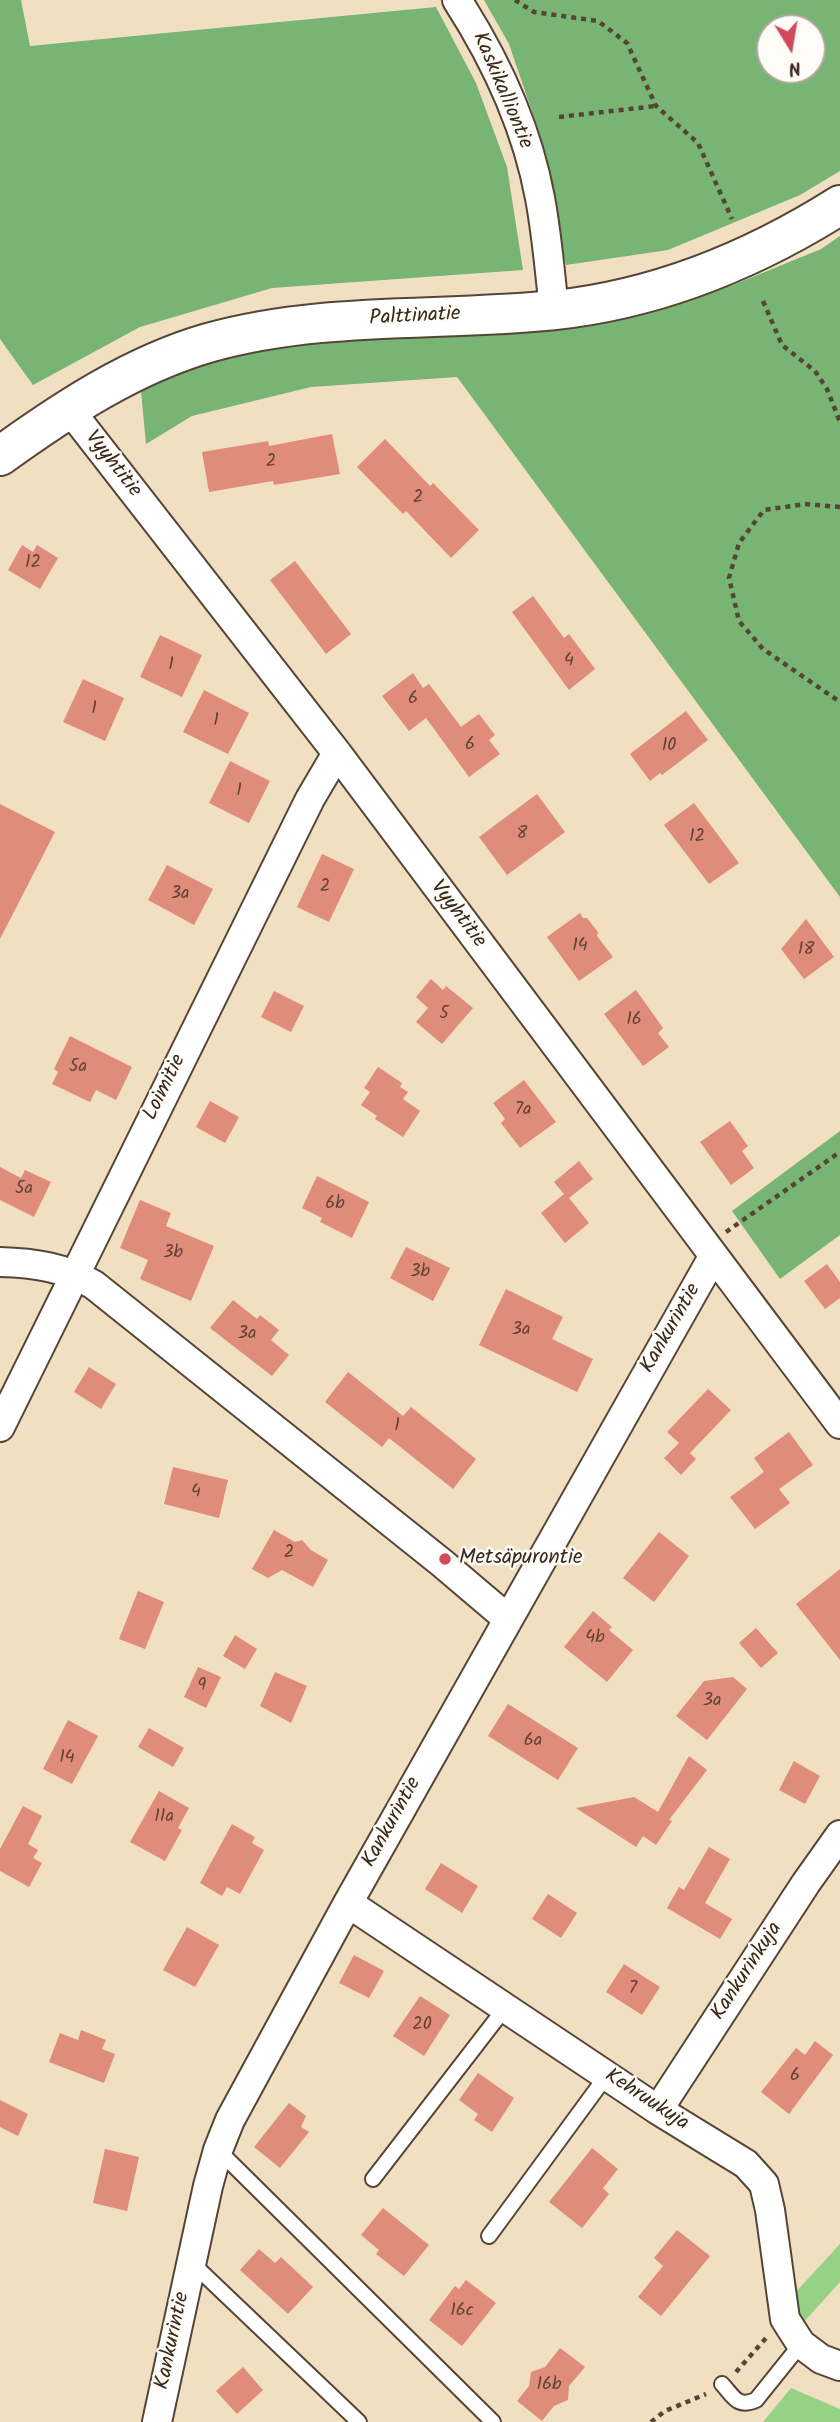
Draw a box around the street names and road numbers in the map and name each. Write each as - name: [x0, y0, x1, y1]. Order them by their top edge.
- street label: Kaskikalliontie: [465, 29, 537, 153]
- street label: Palttinatie: [369, 303, 461, 333]
- street label: Vyyhtitie: [78, 427, 146, 503]
- street label: Vyyhtitie: [424, 876, 490, 954]
- street label: Loimitie: [139, 1051, 193, 1125]
- street label: Kankurintie: [636, 1280, 708, 1378]
- street label: Kankurintie: [358, 1774, 428, 1872]
- street label: Kankurinkuja: [707, 1918, 789, 2026]
- street label: Kehruukuja: [599, 2064, 693, 2138]
- street label: Kankurintie: [151, 2290, 197, 2392]

